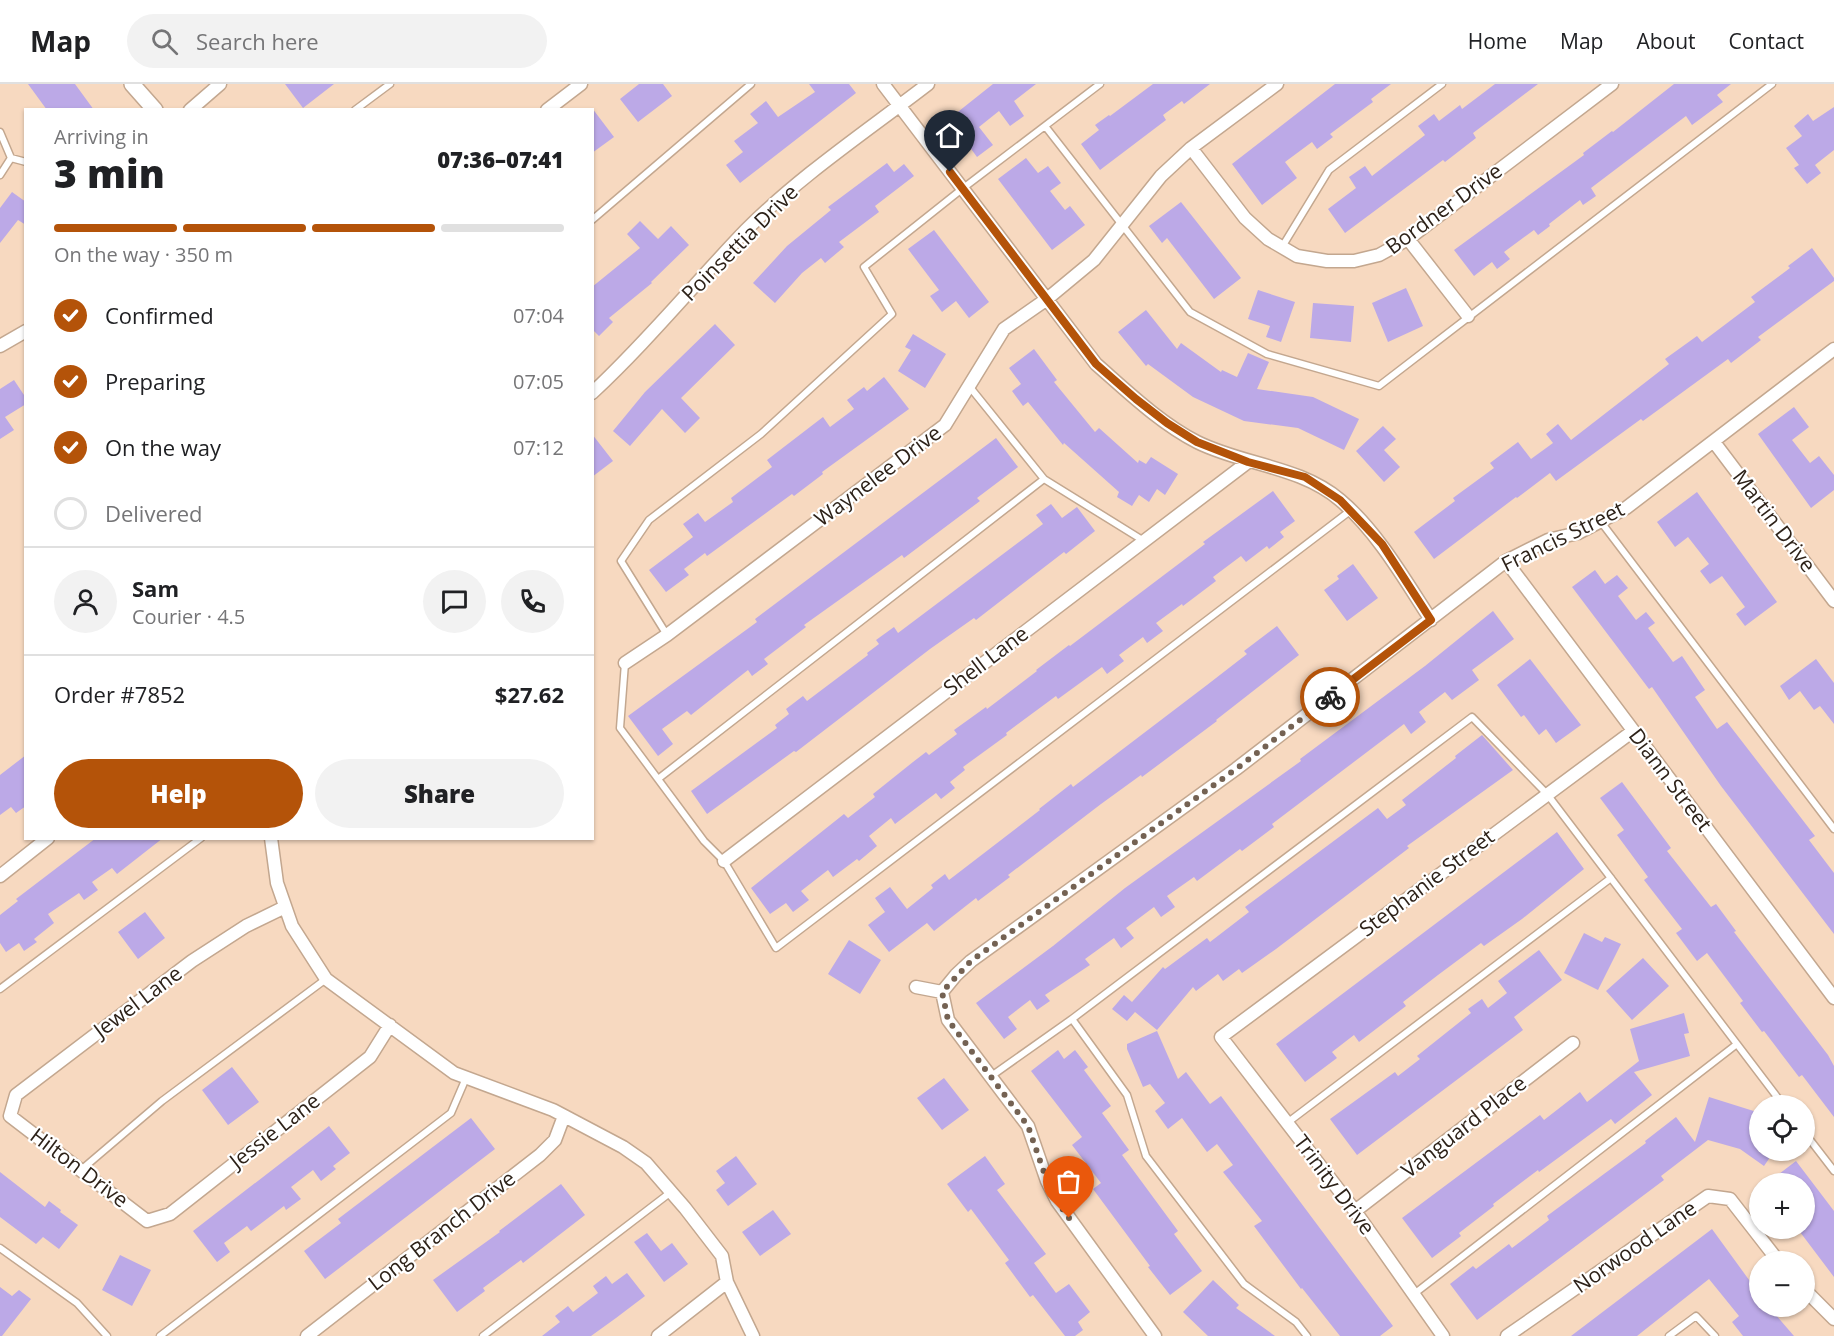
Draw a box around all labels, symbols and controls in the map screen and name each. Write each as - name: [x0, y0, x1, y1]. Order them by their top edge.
- search box: [127, 14, 547, 68]
- text: Map: [30, 22, 91, 60]
- icon: search: [148, 25, 181, 58]
- text: Search here: [196, 26, 319, 56]
- text: Home: [1468, 27, 1527, 55]
- text: Map: [1560, 27, 1603, 55]
- text: About: [1636, 27, 1696, 55]
- text: Contact: [1729, 27, 1804, 55]
- pin: [924, 110, 975, 172]
- icon: home: [933, 119, 966, 152]
- text: Arriving in: [54, 123, 149, 150]
- text: 07:36–07:41: [437, 144, 564, 174]
- text: 3 min: [54, 146, 165, 199]
- street label: Bordner Drive: [1379, 156, 1507, 260]
- street label: Poinsettia Drive: [675, 178, 804, 307]
- text: On the way · 350 m: [54, 241, 233, 268]
- icon: check: [54, 299, 87, 332]
- text: Confirmed: [105, 300, 214, 330]
- text: 07:04: [513, 302, 564, 329]
- icon: check: [54, 365, 87, 398]
- text: Preparing: [105, 366, 205, 396]
- text: 07:05: [513, 368, 564, 395]
- street label: Waynelee Drive: [808, 418, 947, 532]
- icon: check: [54, 431, 87, 464]
- text: On the way: [105, 432, 221, 462]
- text: 07:12: [513, 434, 564, 461]
- street label: Martin Drive: [1727, 463, 1823, 577]
- street label: Francis Street: [1496, 494, 1629, 578]
- text: Delivered: [105, 498, 203, 528]
- button: person: [54, 570, 117, 633]
- button: chat: [423, 570, 486, 633]
- button: phone: [501, 570, 564, 633]
- text: Sam: [132, 573, 179, 603]
- text: Courier · 4.5: [132, 603, 245, 630]
- street label: Shell Lane: [937, 619, 1034, 701]
- courier: [1300, 667, 1360, 727]
- text: Order #7852: [54, 679, 185, 709]
- text: $27.62: [495, 679, 564, 709]
- icon: bike: [1314, 681, 1347, 714]
- street label: Diann Street: [1623, 722, 1719, 837]
- button: Help: [54, 759, 303, 828]
- button: Share: [315, 759, 564, 828]
- street label: Stephanie Street: [1353, 822, 1500, 942]
- street label: Jewel Lane: [86, 959, 187, 1045]
- street label: Vanguard Place: [1395, 1069, 1532, 1184]
- street label: Jessie Lane: [222, 1086, 325, 1176]
- map controls: [1749, 1095, 1815, 1317]
- button: locate: [1749, 1095, 1815, 1161]
- street label: Hilton Drive: [25, 1121, 134, 1213]
- street label: Trinity Drive: [1288, 1129, 1382, 1240]
- pin: [1043, 1156, 1094, 1218]
- street label: Long Branch Drive: [362, 1164, 521, 1297]
- icon: bag: [1052, 1165, 1085, 1198]
- button: +: [1749, 1173, 1815, 1239]
- street label: Norwood Lane: [1567, 1193, 1702, 1299]
- button: −: [1749, 1251, 1815, 1317]

